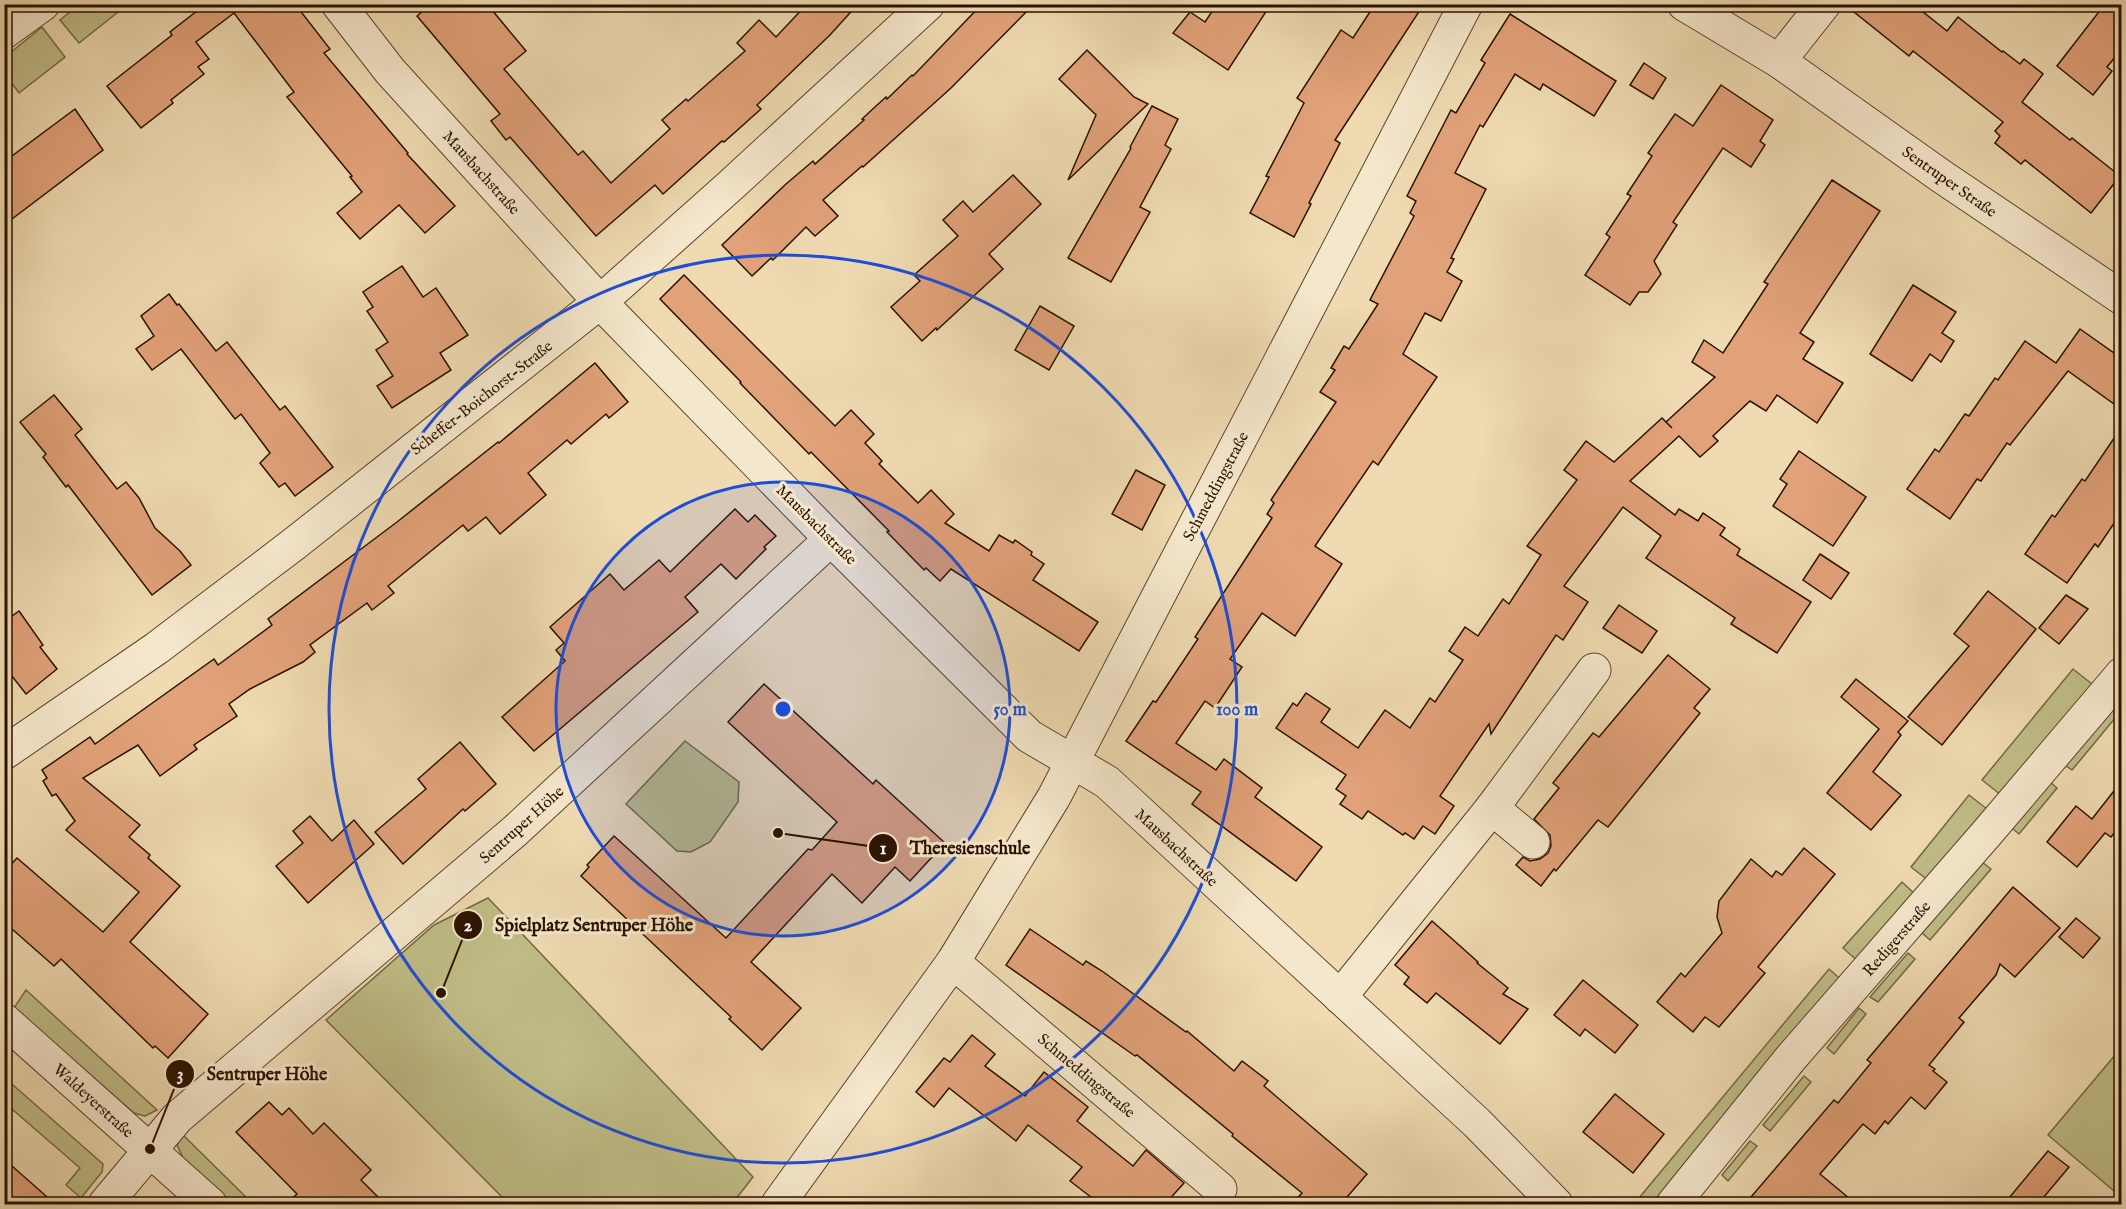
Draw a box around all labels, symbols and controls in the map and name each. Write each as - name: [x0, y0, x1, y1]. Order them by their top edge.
- street label: Mausbachstraße: [438, 127, 523, 220]
- street label: Sentruper Straße: [1898, 143, 2000, 223]
- street label: Scheffer-Boichorst-Straße: [407, 337, 557, 460]
- street label: Schmeddingstraße: [1179, 429, 1254, 545]
- street label: Mausbachstraße: [771, 481, 860, 570]
- centre of rings: [773, 699, 793, 719]
- text: 50 m: [993, 699, 1027, 722]
- text: 100 m: [1216, 699, 1258, 722]
- street label: Sentruper Höhe: [476, 782, 569, 869]
- street label: Mausbachstraße: [1130, 805, 1221, 892]
- callout: Theresienschule: [868, 830, 1043, 866]
- text: 1: [880, 838, 887, 861]
- text: Theresienschule: [909, 838, 1031, 861]
- street label: Redigerstraße: [1859, 897, 1936, 981]
- callout: Spielplatz Sentruper Höhe: [453, 907, 705, 943]
- text: 2: [464, 915, 473, 938]
- text: Spielplatz Sentruper Höhe: [495, 915, 694, 938]
- street label: Schmeddingstraße: [1033, 1030, 1139, 1123]
- callout: Sentruper Höhe: [165, 1056, 339, 1092]
- street label: Waldeyerstraße: [48, 1060, 137, 1143]
- text: 3: [177, 1064, 183, 1087]
- text: Sentruper Höhe: [207, 1064, 328, 1087]

